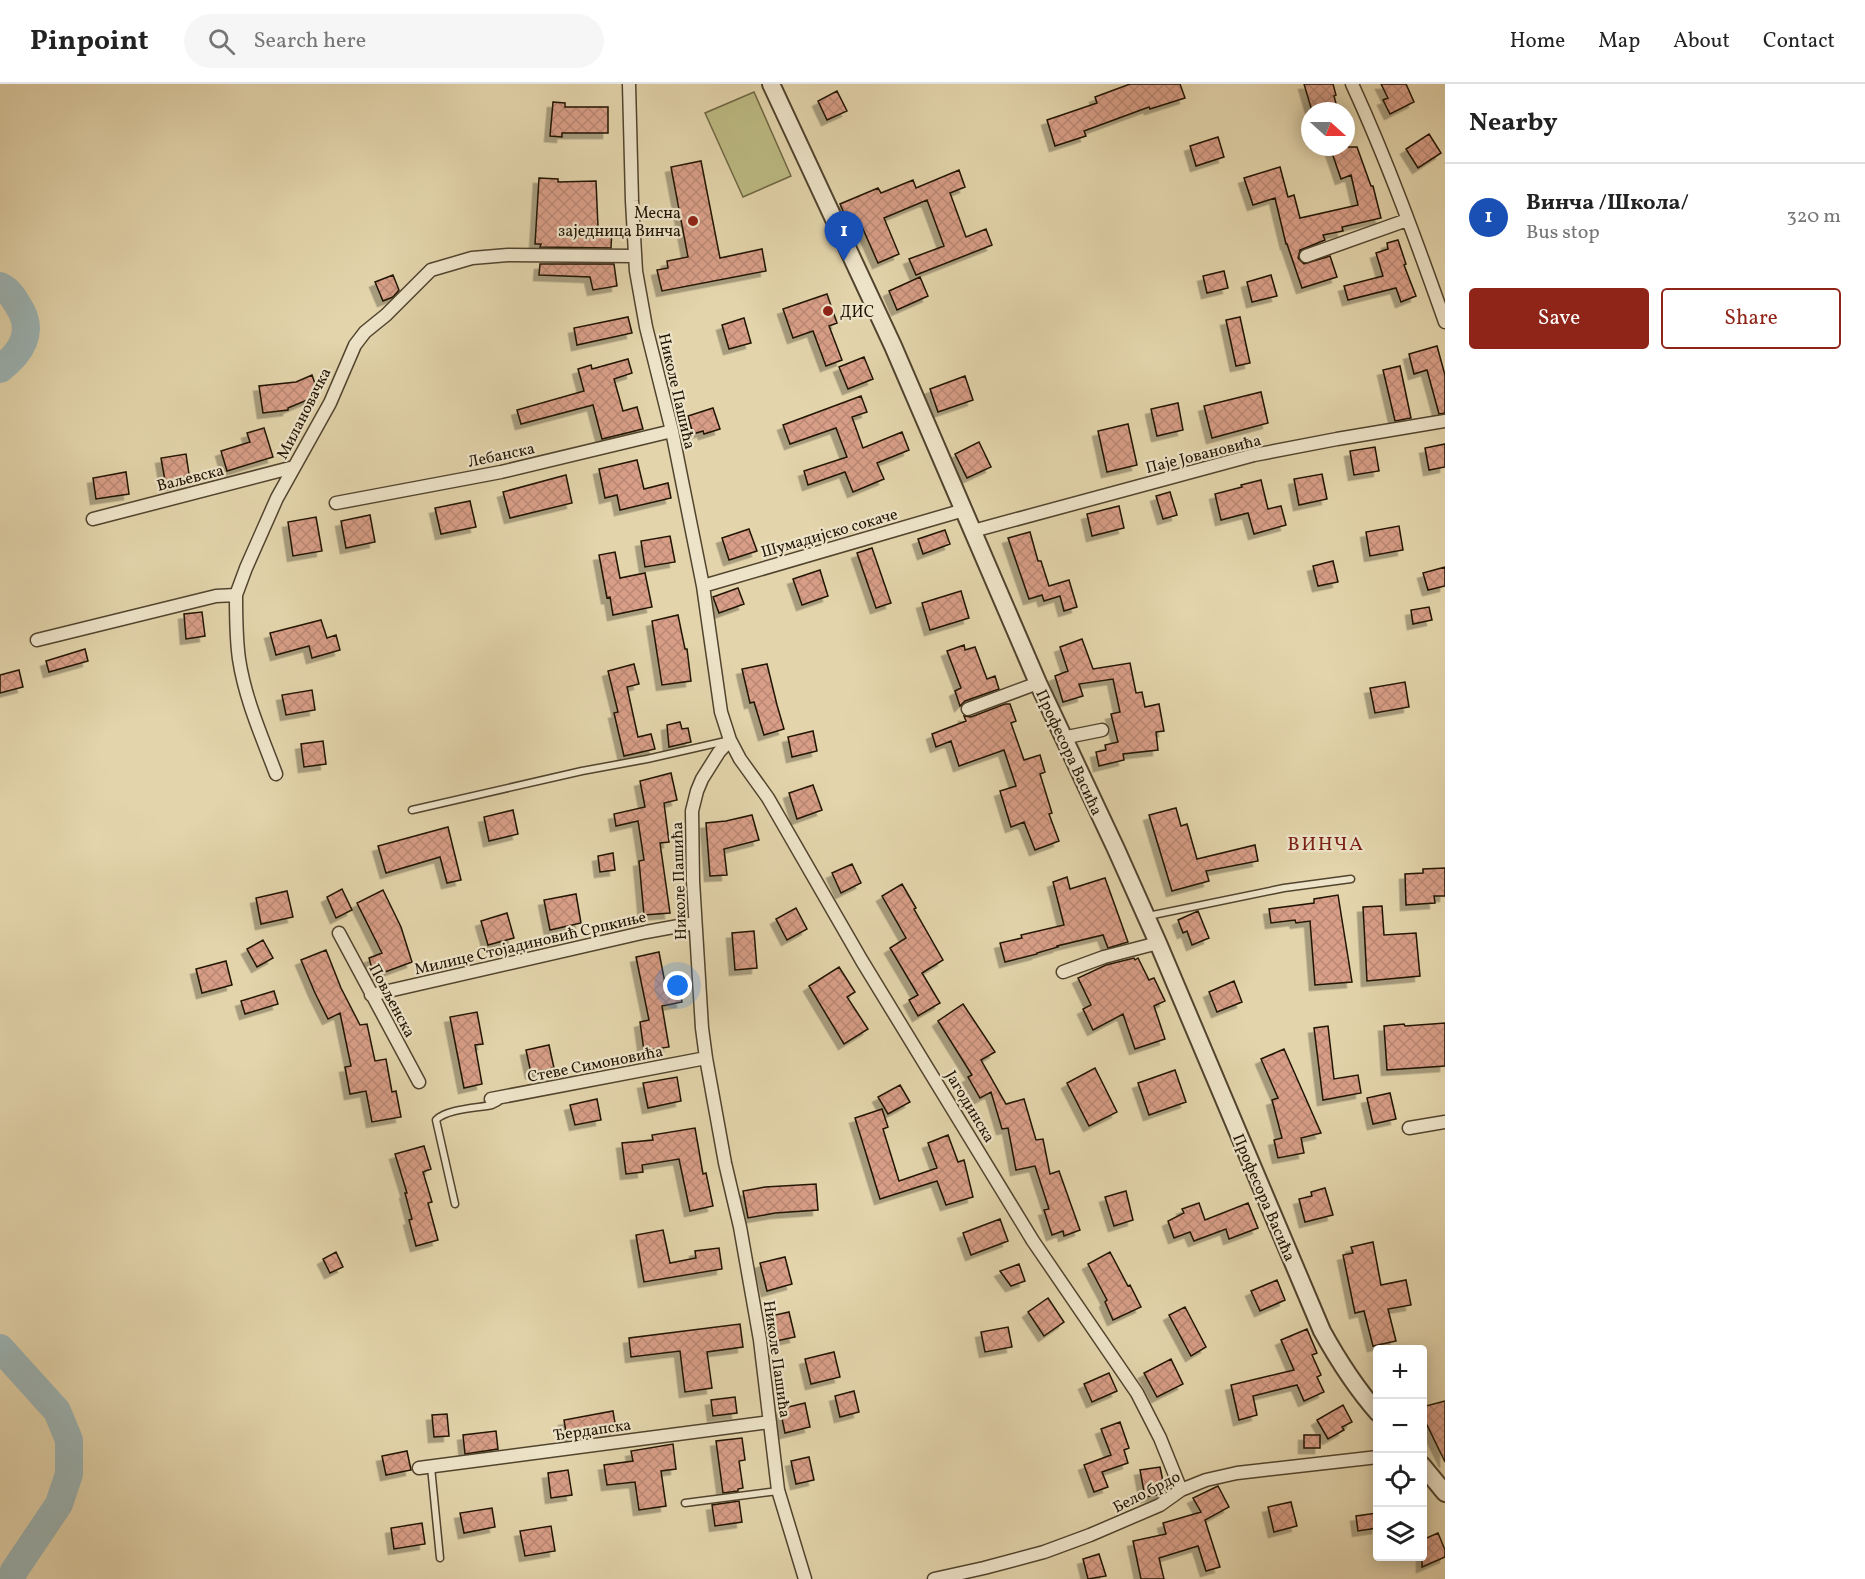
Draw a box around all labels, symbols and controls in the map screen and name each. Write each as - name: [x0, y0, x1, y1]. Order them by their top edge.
- search box: [184, 14, 604, 68]
- text: Pinpoint: [30, 22, 148, 61]
- icon: search: [205, 25, 238, 58]
- text: Search here: [253, 26, 366, 57]
- text: Home: [1510, 27, 1565, 56]
- text: Map: [1598, 27, 1640, 56]
- text: About: [1673, 27, 1730, 56]
- text: Contact: [1763, 27, 1835, 56]
- north arrow: [1301, 102, 1355, 156]
- text: Nearby: [1469, 105, 1558, 141]
- text: Винча /Школа/: [1526, 188, 1689, 219]
- place label: Месна заједница Винча: [558, 203, 681, 243]
- text: 1: [1484, 203, 1493, 231]
- text: 320 m: [1786, 203, 1841, 231]
- pin: 1: [824, 212, 864, 261]
- marker: Месна заједница Винча: [686, 214, 700, 228]
- text: Bus stop: [1526, 219, 1600, 247]
- button: Save: [1469, 288, 1649, 349]
- button: Share: [1661, 288, 1841, 349]
- place label: ДИС: [840, 302, 874, 324]
- marker: ДИС: [821, 304, 835, 318]
- street label: Николе Пашића: [652, 331, 700, 452]
- street label: Милановачка: [272, 364, 337, 464]
- street label: Паје Јовановића: [1143, 430, 1264, 480]
- street label: Лебанска: [466, 438, 537, 474]
- street label: Ваљевска: [155, 460, 226, 498]
- street label: Шумадијско сокаче: [759, 504, 900, 564]
- street label: Професора Васића: [1029, 686, 1107, 819]
- street label: Николе Пашића: [667, 821, 693, 941]
- district label: ВИНЧА: [1287, 831, 1365, 859]
- street label: Милице Стојадиновић Српкиње: [412, 907, 648, 981]
- street label: Повљенска: [363, 960, 420, 1042]
- your location: [663, 971, 692, 1000]
- street label: Стеве Симоновића: [526, 1041, 665, 1089]
- street label: Јагодинска: [939, 1067, 1000, 1147]
- street label: Професора Васића: [1226, 1131, 1300, 1265]
- street label: Николе Пашића: [757, 1299, 795, 1420]
- map controls: [1373, 1345, 1427, 1561]
- button: +: [1373, 1345, 1427, 1399]
- button: −: [1373, 1399, 1427, 1453]
- street label: Ђердапска: [552, 1415, 633, 1447]
- button: locate: [1373, 1453, 1427, 1507]
- street label: Бело брдо: [1109, 1466, 1184, 1519]
- button: layers: [1373, 1507, 1427, 1561]

